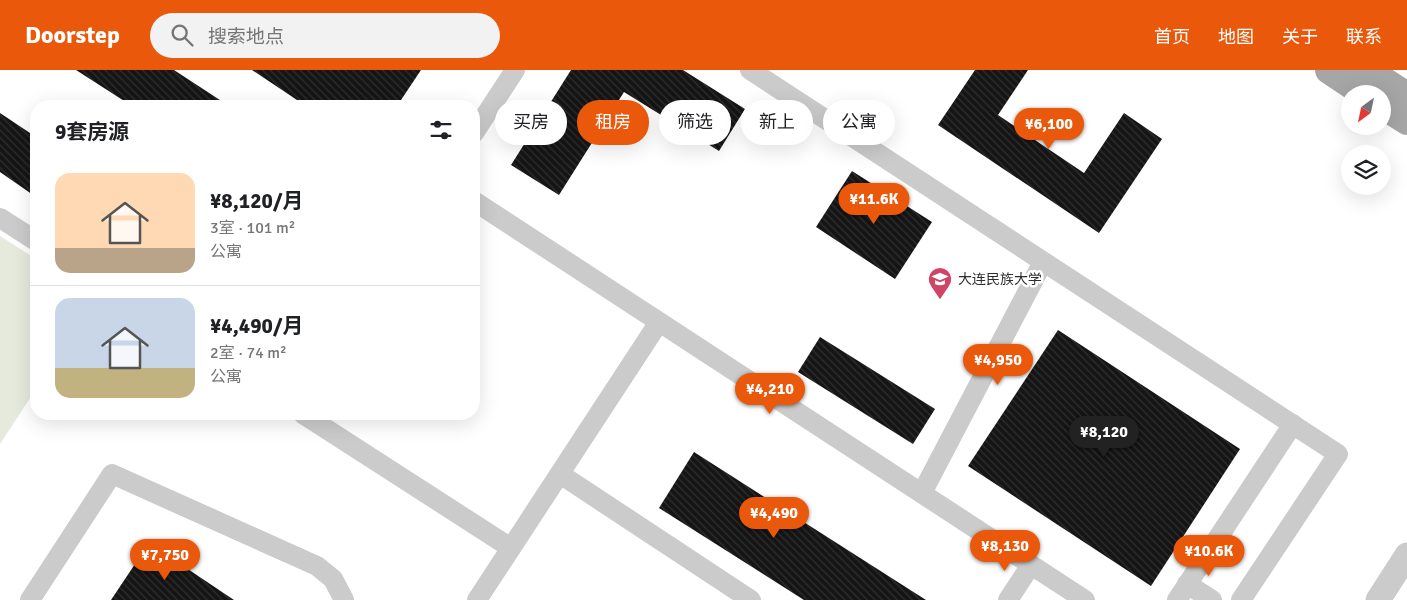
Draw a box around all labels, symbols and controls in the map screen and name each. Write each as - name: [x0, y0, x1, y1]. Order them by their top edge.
- search box: [150, 13, 500, 58]
- text: Doorstep: [25, 20, 120, 50]
- icon: search: [168, 21, 196, 49]
- text: 搜索地点: [208, 25, 284, 49]
- text: 首页: [1154, 26, 1190, 48]
- text: 地图: [1218, 26, 1254, 48]
- text: 关于: [1282, 26, 1318, 48]
- text: 联系: [1346, 26, 1382, 48]
- north arrow: [1341, 85, 1391, 135]
- map controls: [1341, 85, 1391, 195]
- chip: 买房: [495, 100, 567, 145]
- chip: 租房: [577, 100, 649, 145]
- chip: 筛选: [659, 100, 731, 145]
- chip: 新上: [741, 100, 813, 145]
- chip: 公寓: [823, 100, 895, 145]
- pin: ¥6,100: [1008, 108, 1090, 150]
- text: ¥6,100: [1025, 114, 1073, 134]
- icon: filters: [427, 116, 455, 144]
- text: 9套房源: [55, 119, 129, 145]
- button: layers: [1341, 145, 1391, 195]
- pin: ¥11.6K: [833, 182, 915, 225]
- text: ¥8,120/月: [210, 188, 303, 214]
- text: ¥11.6K: [849, 189, 899, 209]
- icon: home: [95, 193, 155, 253]
- text: 3室 · 101 m²: [210, 218, 295, 238]
- text: 公寓: [210, 242, 242, 262]
- school or university icon: 大连民族大学: [927, 266, 953, 300]
- place label: 大连民族大学: [958, 271, 1042, 288]
- text: ¥4,490/月: [210, 313, 303, 339]
- icon: home: [95, 318, 155, 378]
- text: 2室 · 74 m²: [210, 343, 287, 363]
- pin: ¥4,950: [957, 344, 1039, 386]
- text: ¥4,950: [974, 350, 1022, 370]
- text: 公寓: [210, 367, 242, 387]
- pin: ¥4,210: [729, 372, 811, 415]
- text: ¥4,210: [746, 379, 794, 399]
- pin: ¥8,120: [1063, 416, 1145, 458]
- text: ¥8,120: [1080, 422, 1128, 442]
- pin: ¥4,490: [733, 496, 815, 539]
- text: ¥4,490: [750, 503, 798, 523]
- pin: ¥8,130: [964, 530, 1046, 572]
- pin: ¥10.6K: [1168, 534, 1250, 577]
- text: ¥8,130: [981, 536, 1029, 556]
- pin: ¥7,750: [124, 538, 206, 581]
- text: ¥10.6K: [1184, 541, 1234, 561]
- text: ¥7,750: [141, 545, 189, 565]

